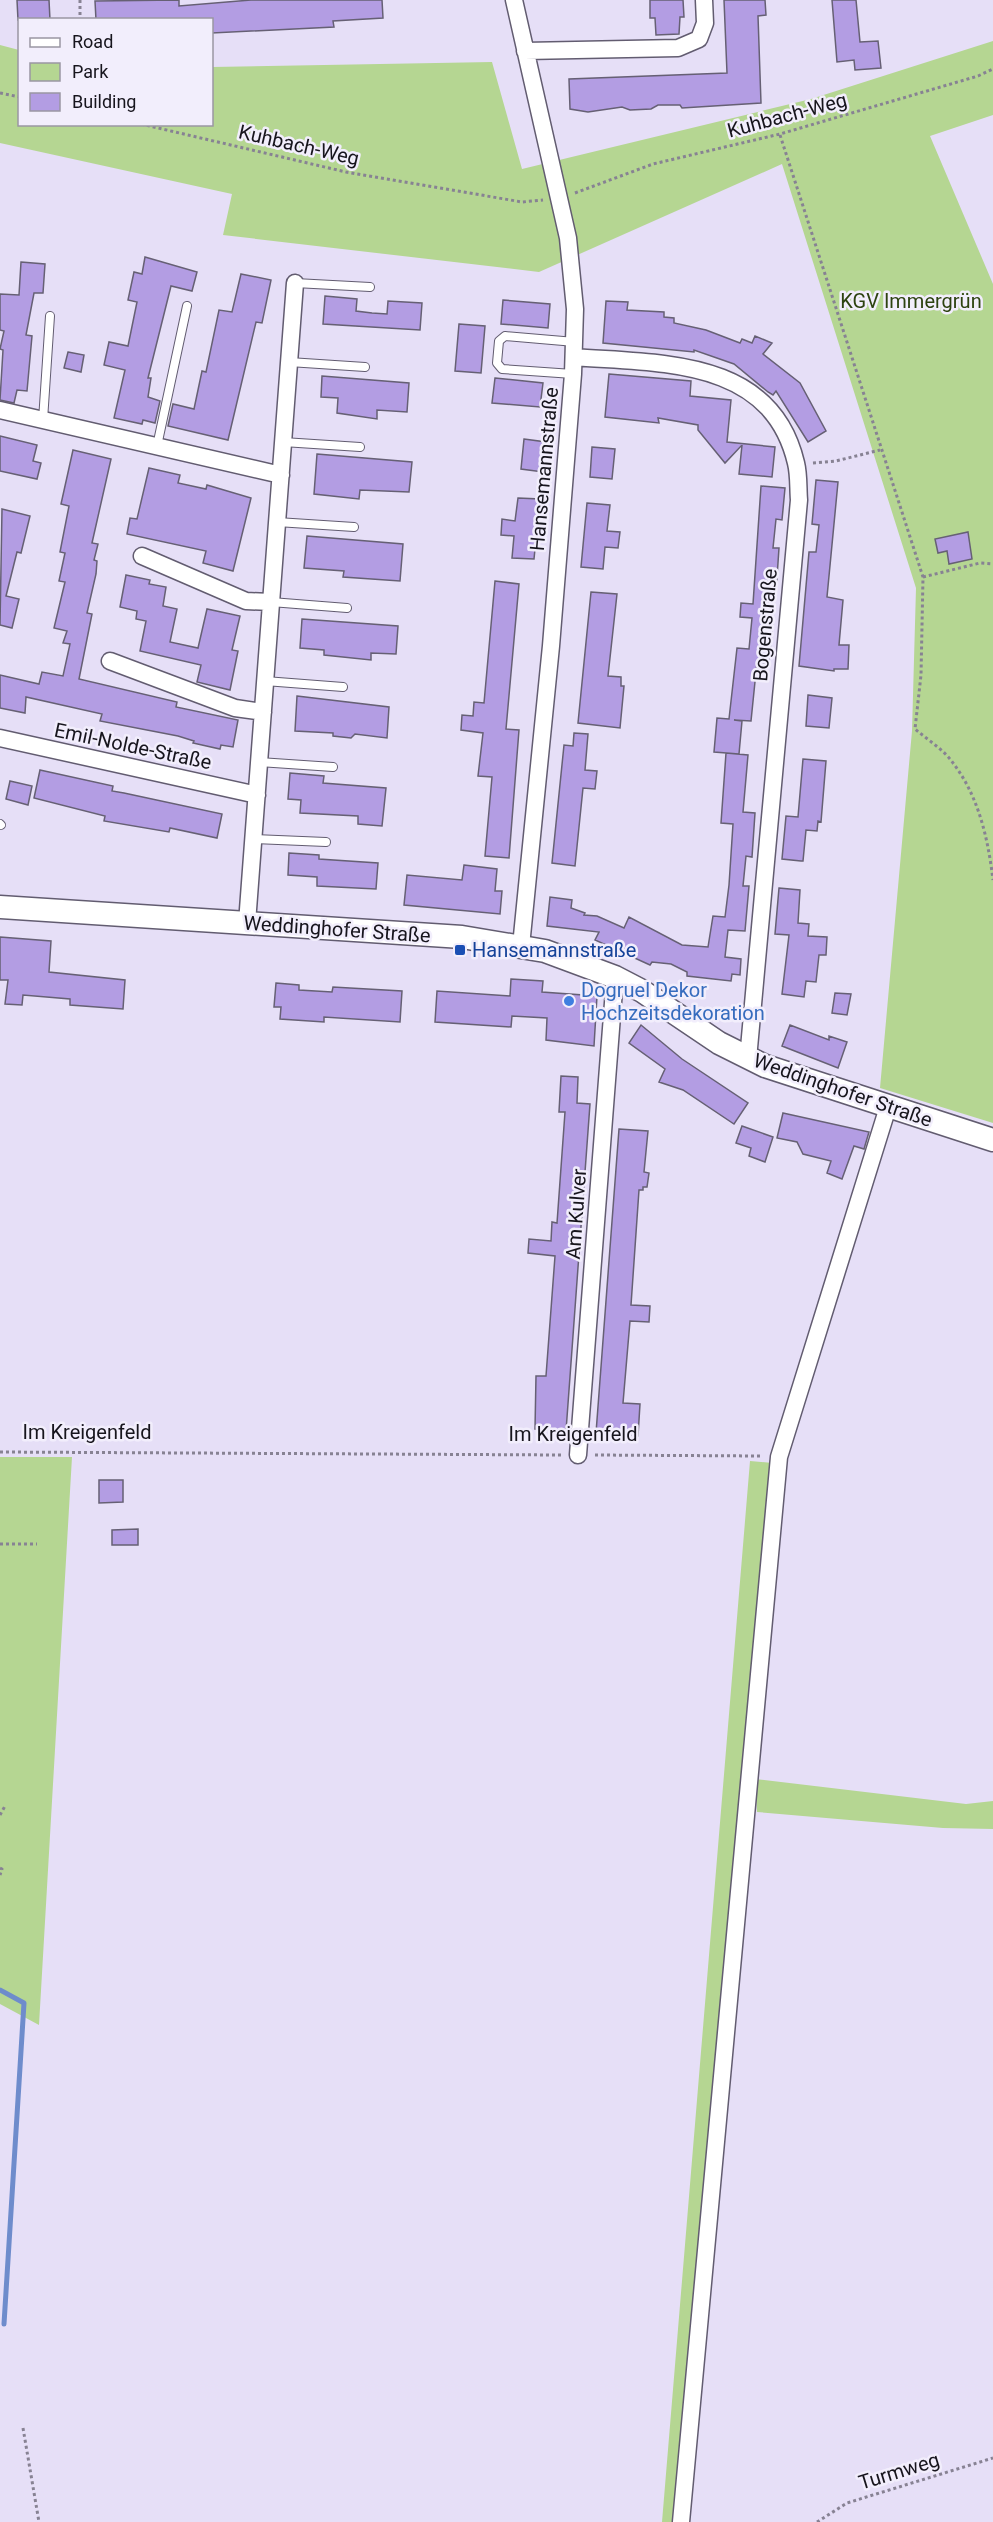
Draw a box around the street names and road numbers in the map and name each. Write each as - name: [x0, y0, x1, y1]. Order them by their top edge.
- street label: Kuhbach-Weg: [725, 88, 849, 142]
- street label: Kuhbach-Weg: [236, 119, 362, 171]
- street label: Hansemannstraße: [525, 386, 563, 552]
- street label: Bogenstraße: [748, 567, 782, 683]
- street label: Emil-Nolde-Straße: [52, 718, 214, 774]
- street label: Weddinghofer Straße: [243, 910, 431, 948]
- street label: Weddinghofer Straße: [750, 1048, 936, 1132]
- street label: Am Kulver: [561, 1168, 591, 1260]
- street label: Im Kreigenfeld: [23, 1420, 151, 1444]
- street label: Im Kreigenfeld: [509, 1422, 637, 1446]
- street label: Turmweg: [856, 2447, 942, 2495]

